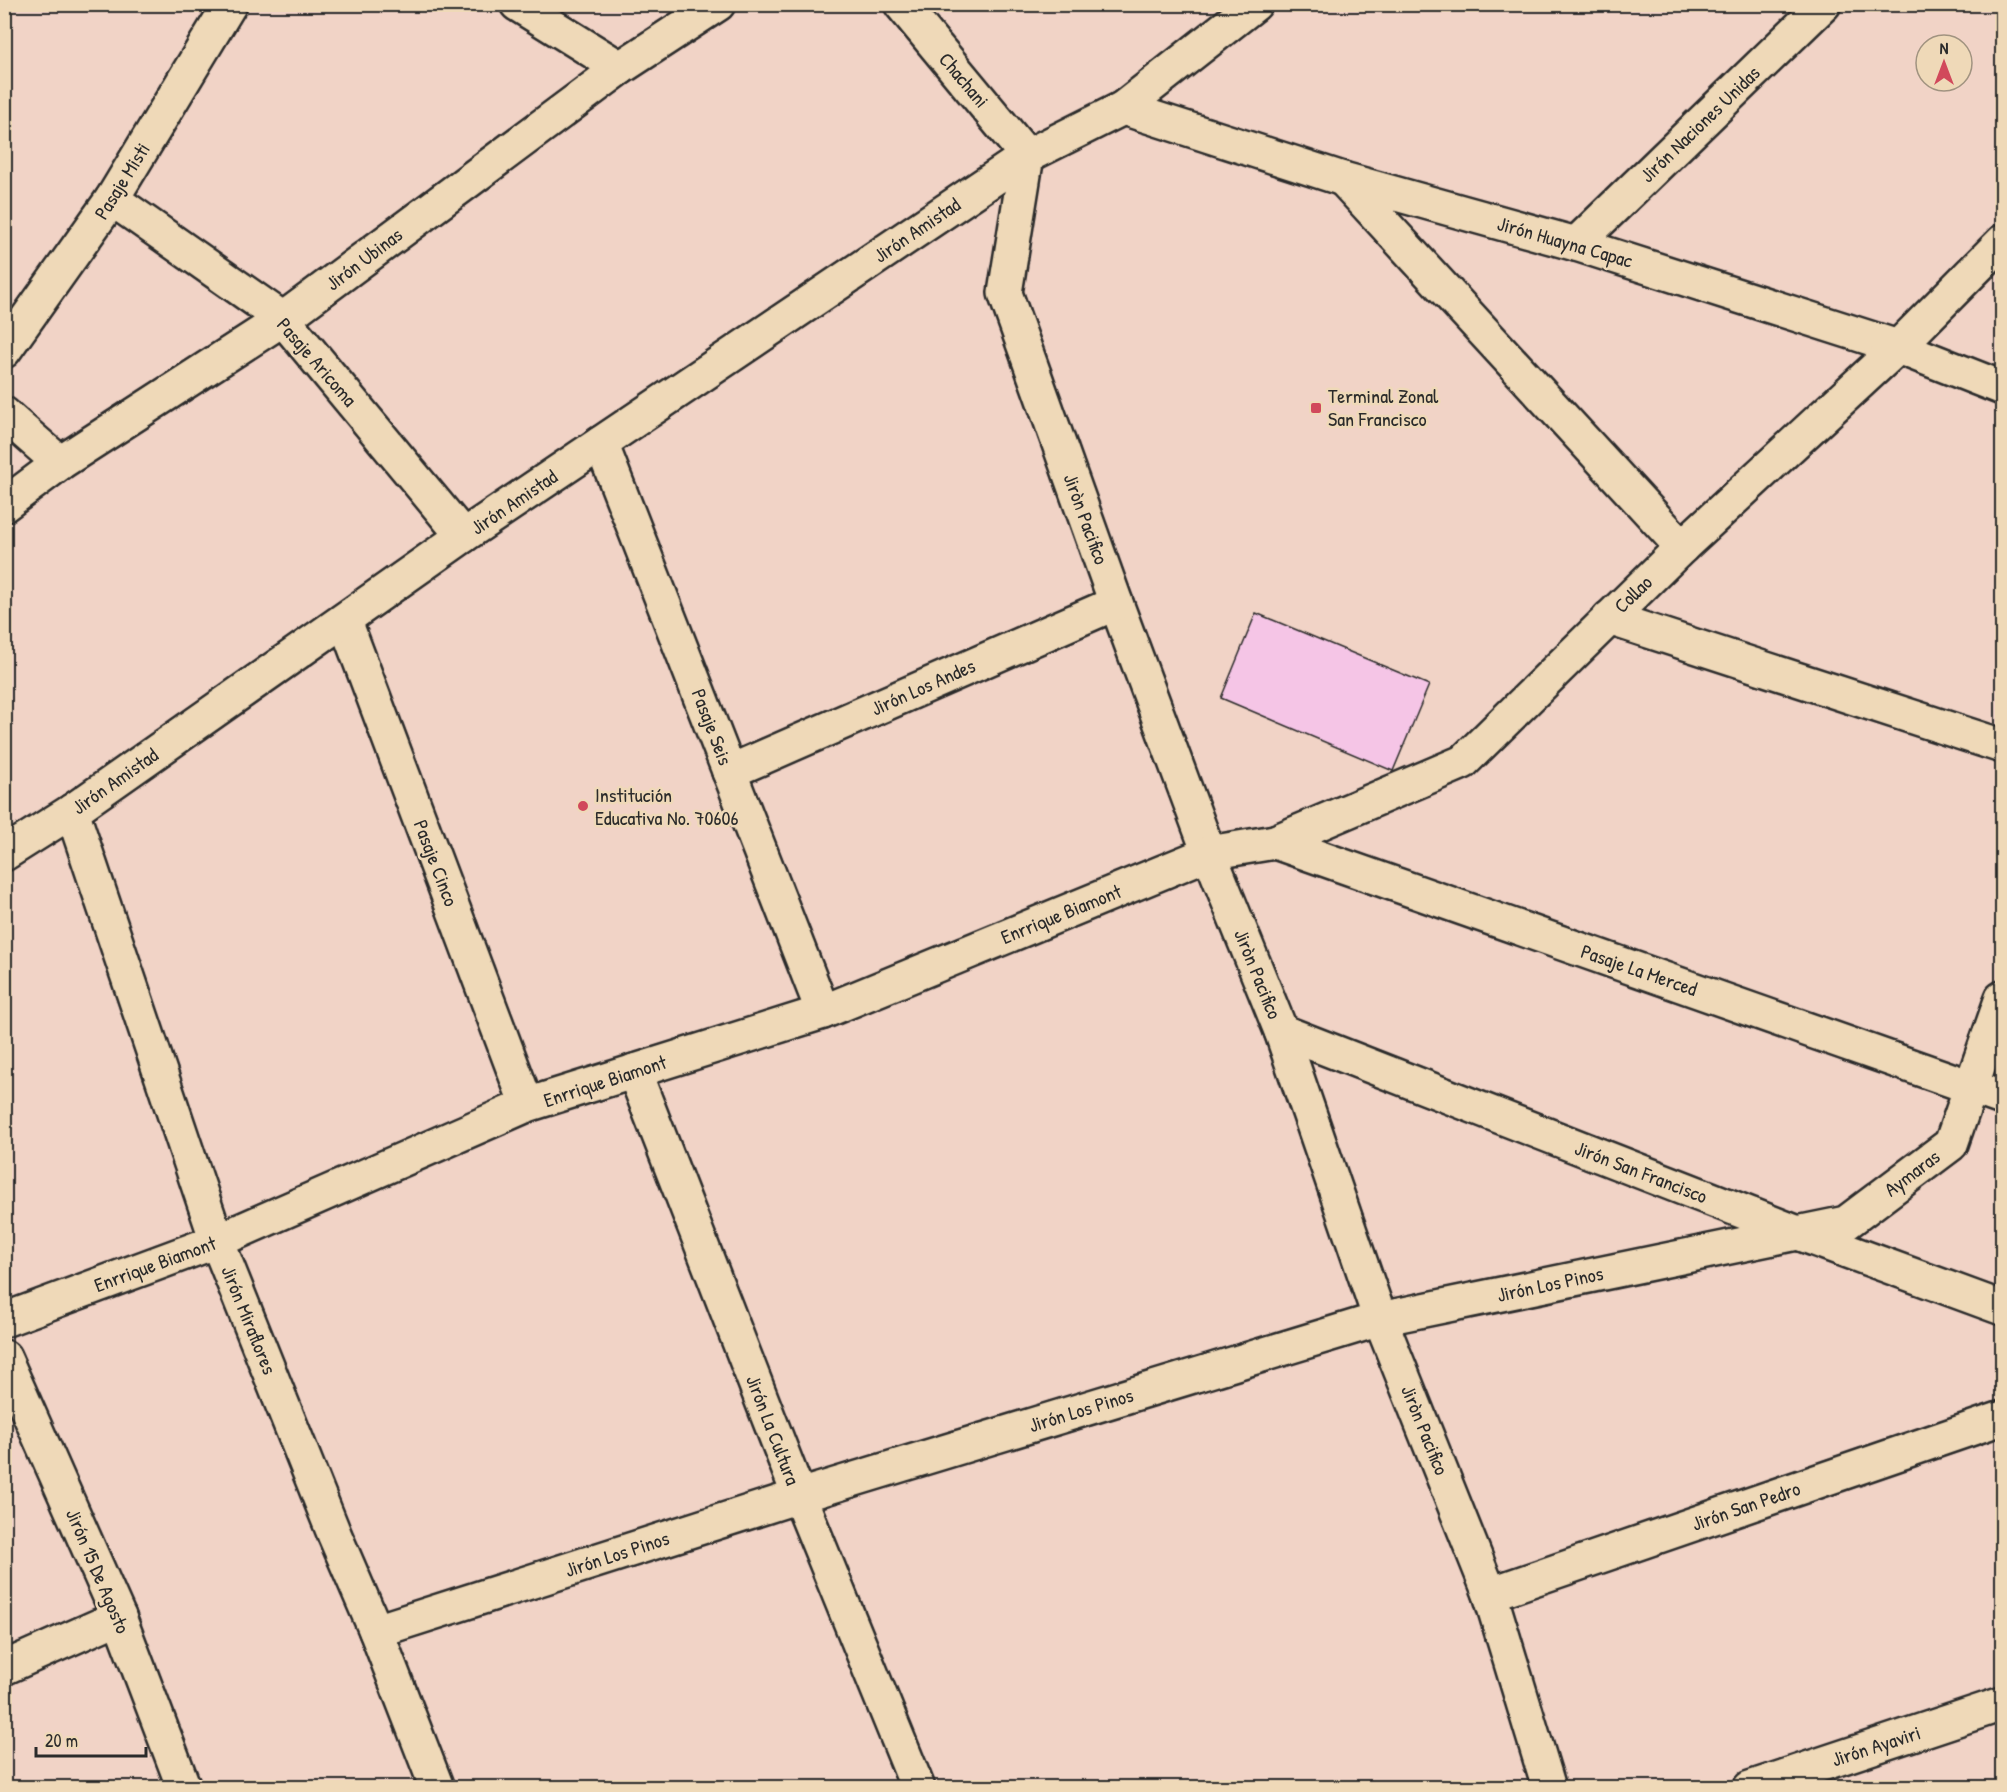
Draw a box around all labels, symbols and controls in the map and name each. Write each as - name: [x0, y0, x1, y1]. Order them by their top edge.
- north arrow: [1914, 33, 1974, 93]
- text: N: [1940, 37, 1949, 59]
- street label: Chachani: [933, 46, 996, 113]
- street label: Jirón Naciones Unidas: [1634, 59, 1766, 188]
- street label: Pasaje Misti: [87, 137, 156, 224]
- street label: Jirón Amistad: [868, 191, 966, 269]
- street label: Jirón Huayna Capac: [1494, 209, 1636, 274]
- street label: Jirón Ubinas: [320, 221, 408, 296]
- street label: Pasaje Aricoma: [271, 312, 364, 412]
- place label: Terminal Zonal San Francisco: [1328, 382, 1439, 432]
- marker: Terminal Zonal San Francisco: [1309, 401, 1323, 415]
- street label: Jirón Amistad: [465, 463, 563, 541]
- street label: Jiròn Pacifico: [1058, 470, 1115, 568]
- street label: Collao: [1608, 569, 1658, 618]
- street label: Jirón Los Andes: [866, 651, 979, 722]
- street label: Pasaje Seis: [686, 685, 739, 769]
- street label: Jirón Amistad: [66, 741, 163, 820]
- place label: Institución Educativa No. 70606: [595, 781, 738, 831]
- marker: Institución Educativa No. 70606: [576, 799, 590, 813]
- street label: Pasaje Cinco: [408, 816, 465, 910]
- street label: Enrrique Biamont: [997, 877, 1126, 950]
- street label: Jiròn Pacifico: [1228, 925, 1289, 1023]
- street label: Pasaje La Merced: [1577, 937, 1701, 1002]
- street label: Enrrique Biamont: [540, 1048, 671, 1113]
- street label: Jirón San Francisco: [1571, 1134, 1711, 1209]
- street label: Aymaras: [1878, 1143, 1945, 1202]
- street label: Enrrique Biamont: [90, 1229, 220, 1298]
- street label: Jirón Los Pinos: [1494, 1259, 1606, 1308]
- street label: Jirón Miraflores: [215, 1262, 284, 1378]
- street label: Jirón La Cultura: [740, 1371, 807, 1489]
- street label: Jirón Los Pinos: [1025, 1381, 1137, 1438]
- street label: Jiròn Pacifico: [1395, 1381, 1456, 1479]
- street label: Jirón San Pedro: [1688, 1474, 1804, 1537]
- street label: Jirón 15 De Agosto: [60, 1504, 137, 1637]
- street label: Jirón Los Pinos: [561, 1524, 673, 1583]
- street label: Jirón Ayaviri: [1828, 1718, 1924, 1773]
- scale bar: [36, 1720, 146, 1758]
- text: 20 m: [45, 1728, 78, 1753]

